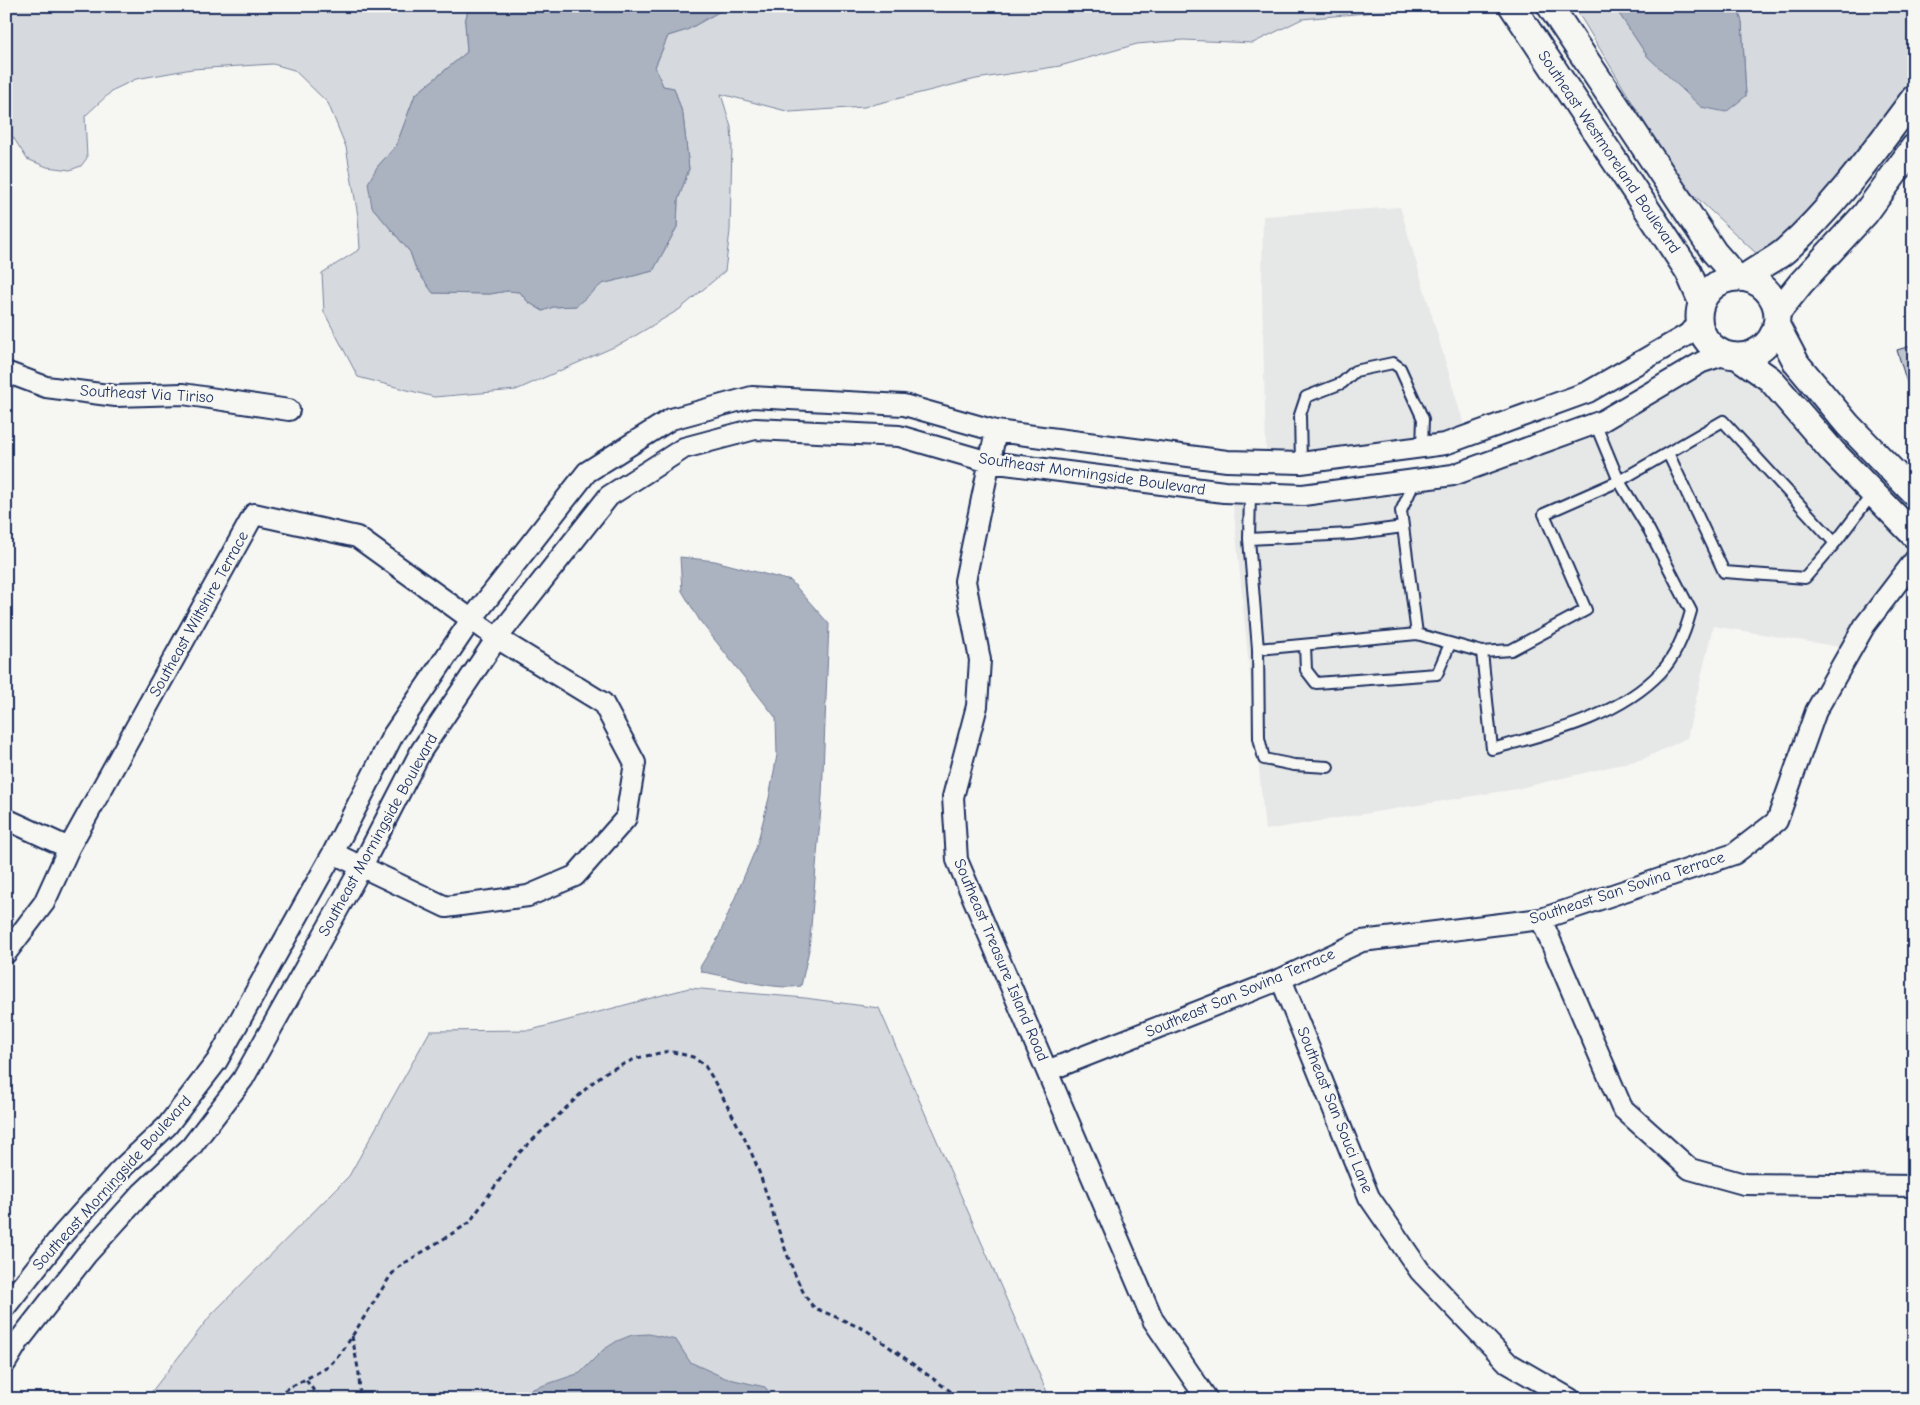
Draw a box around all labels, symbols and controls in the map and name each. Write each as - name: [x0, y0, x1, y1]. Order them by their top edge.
- street label: Southeast Westmoreland Boulevard: [1534, 47, 1684, 257]
- street label: Southeast Via Tiriso: [79, 381, 215, 407]
- street label: Southeast Morningside Boulevard: [978, 449, 1206, 499]
- street label: Southeast Wiltshire Terrace: [146, 528, 252, 700]
- street label: Southeast Morningside Boulevard: [315, 731, 441, 939]
- street label: Southeast San Sovina Terrace: [1527, 848, 1727, 928]
- street label: Southeast Treasure Island Road: [950, 856, 1052, 1064]
- street label: Southeast San Sovina Terrace: [1143, 945, 1337, 1041]
- street label: Southeast San Souci Lane: [1293, 1024, 1377, 1196]
- street label: Southeast Morningside Boulevard: [29, 1092, 195, 1274]

